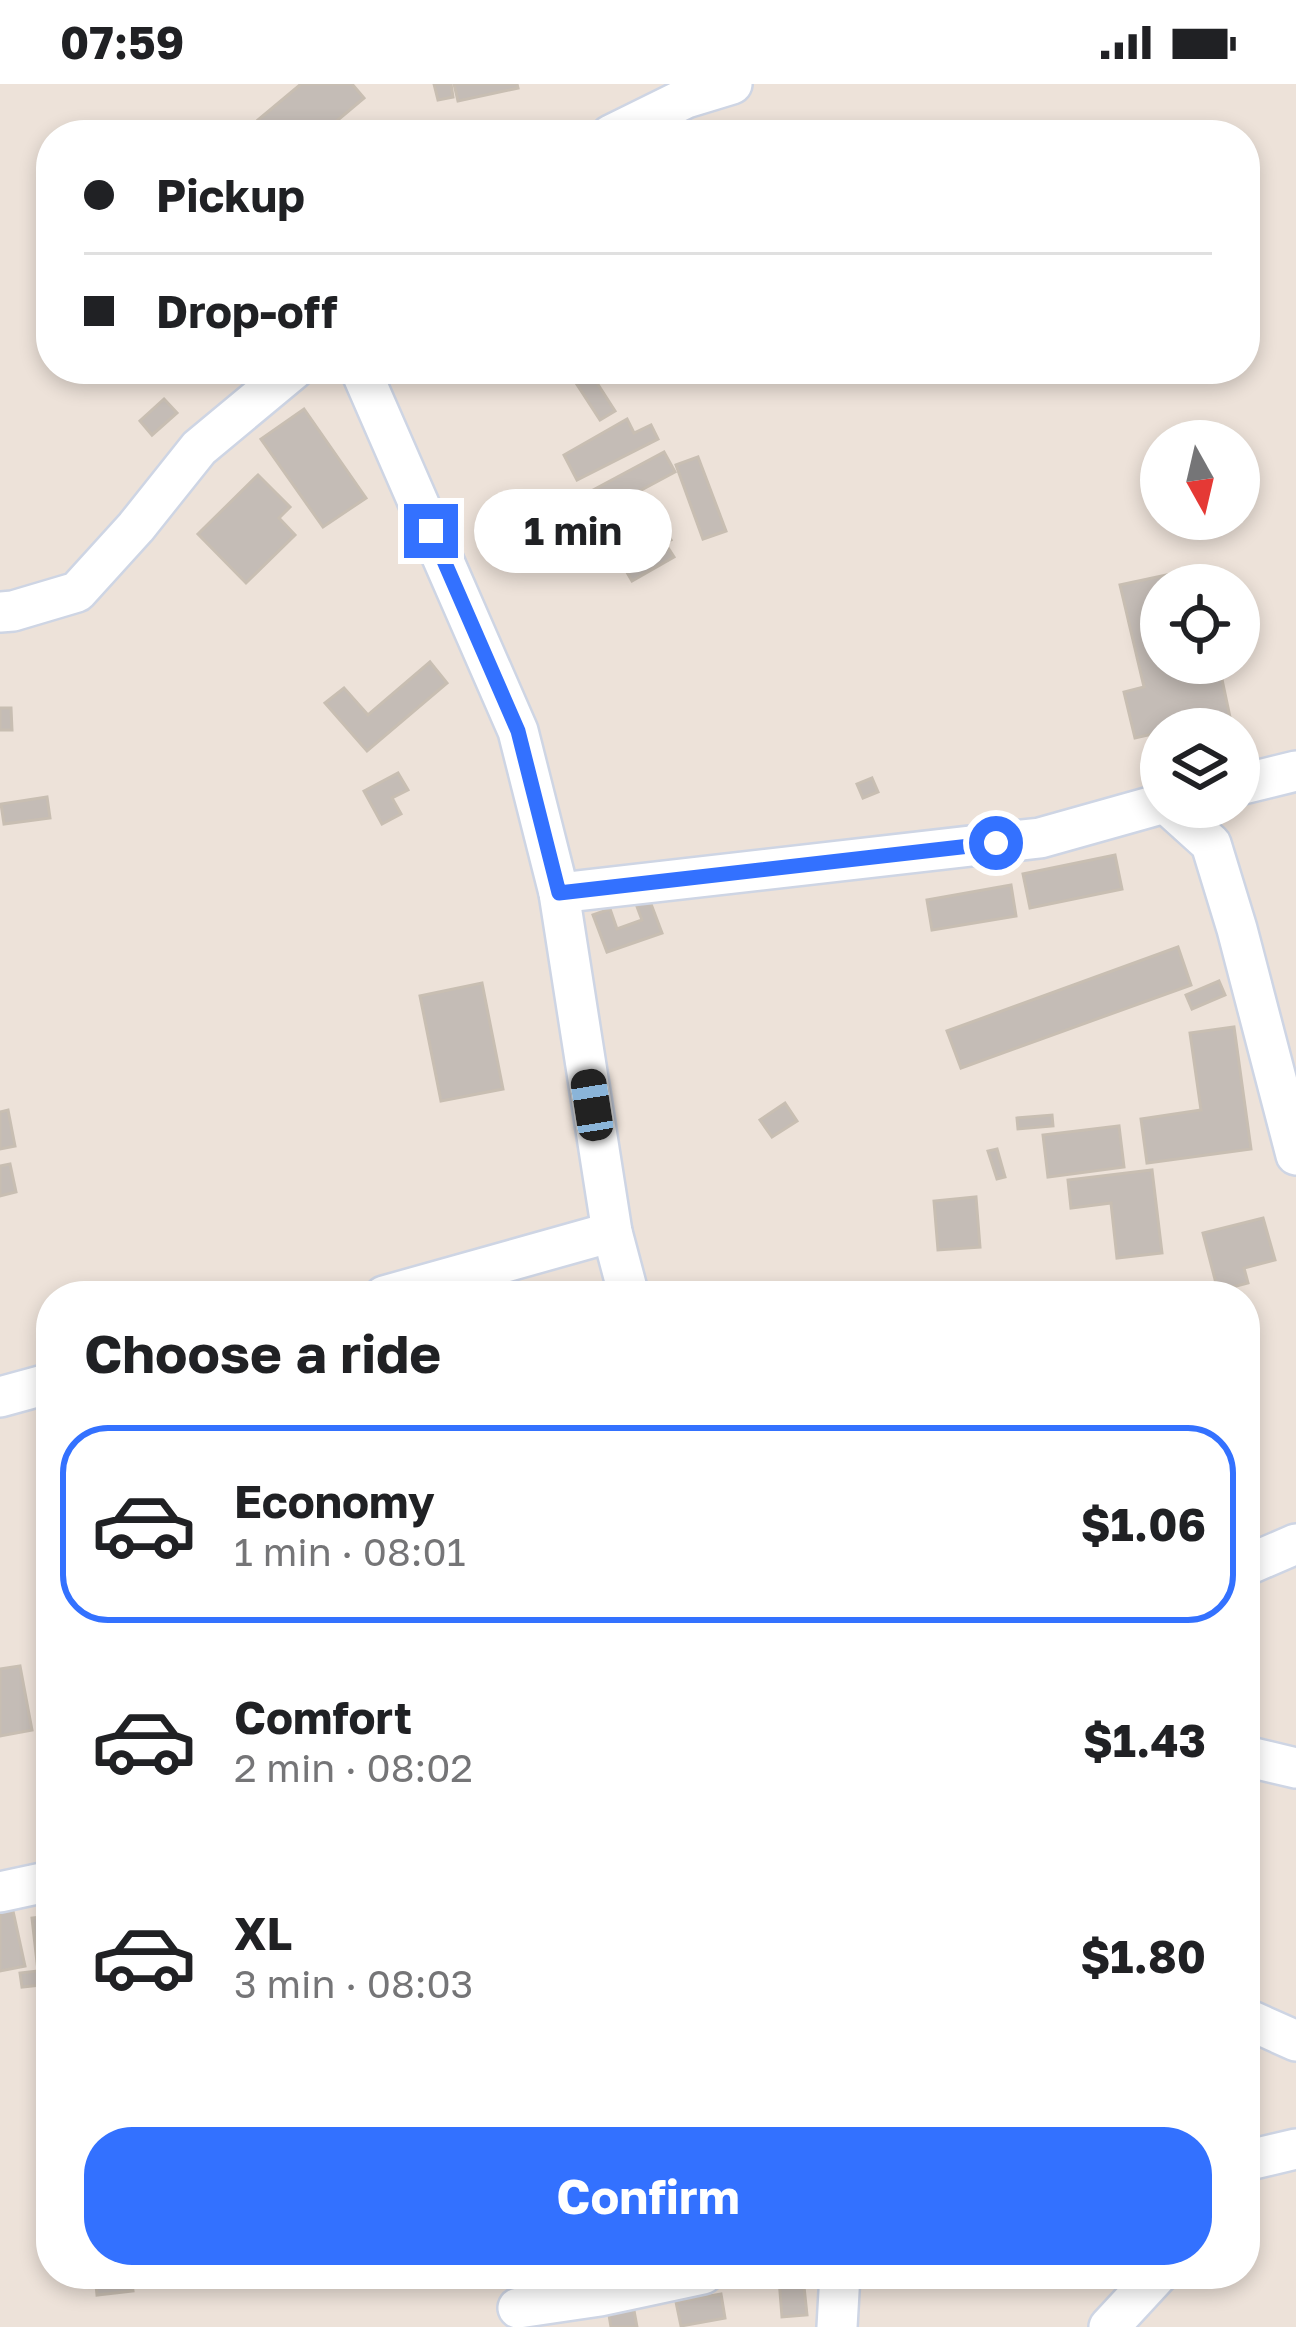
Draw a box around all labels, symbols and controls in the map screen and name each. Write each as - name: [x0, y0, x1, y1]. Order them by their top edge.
- text: 07:59: [60, 15, 184, 69]
- text: Pickup: [156, 168, 305, 222]
- text: Drop-off: [156, 284, 337, 338]
- north arrow: [1140, 420, 1260, 540]
- map controls: [1140, 420, 1260, 828]
- callout: 1 min: [473, 489, 671, 573]
- route end: [404, 504, 458, 558]
- text: 1 min: [524, 507, 622, 554]
- button: locate: [1140, 564, 1260, 684]
- button: layers: [1140, 708, 1260, 828]
- route start: [969, 816, 1023, 870]
- car: [569, 1067, 615, 1143]
- text: Choose a ride: [84, 1320, 441, 1385]
- icon: car: [90, 1470, 198, 1578]
- text: Economy: [234, 1474, 435, 1528]
- text: $1.06: [1080, 1497, 1206, 1551]
- text: 1 min · 08:01: [234, 1528, 466, 1575]
- icon: car: [90, 1686, 198, 1794]
- text: Comfort: [234, 1690, 412, 1744]
- text: $1.43: [1083, 1713, 1206, 1767]
- text: 2 min · 08:02: [234, 1744, 473, 1791]
- icon: car: [90, 1902, 198, 2010]
- text: XL: [234, 1906, 292, 1960]
- text: $1.80: [1080, 1929, 1206, 1983]
- text: 3 min · 08:03: [234, 1960, 473, 2007]
- button: Confirm: [84, 2127, 1212, 2265]

